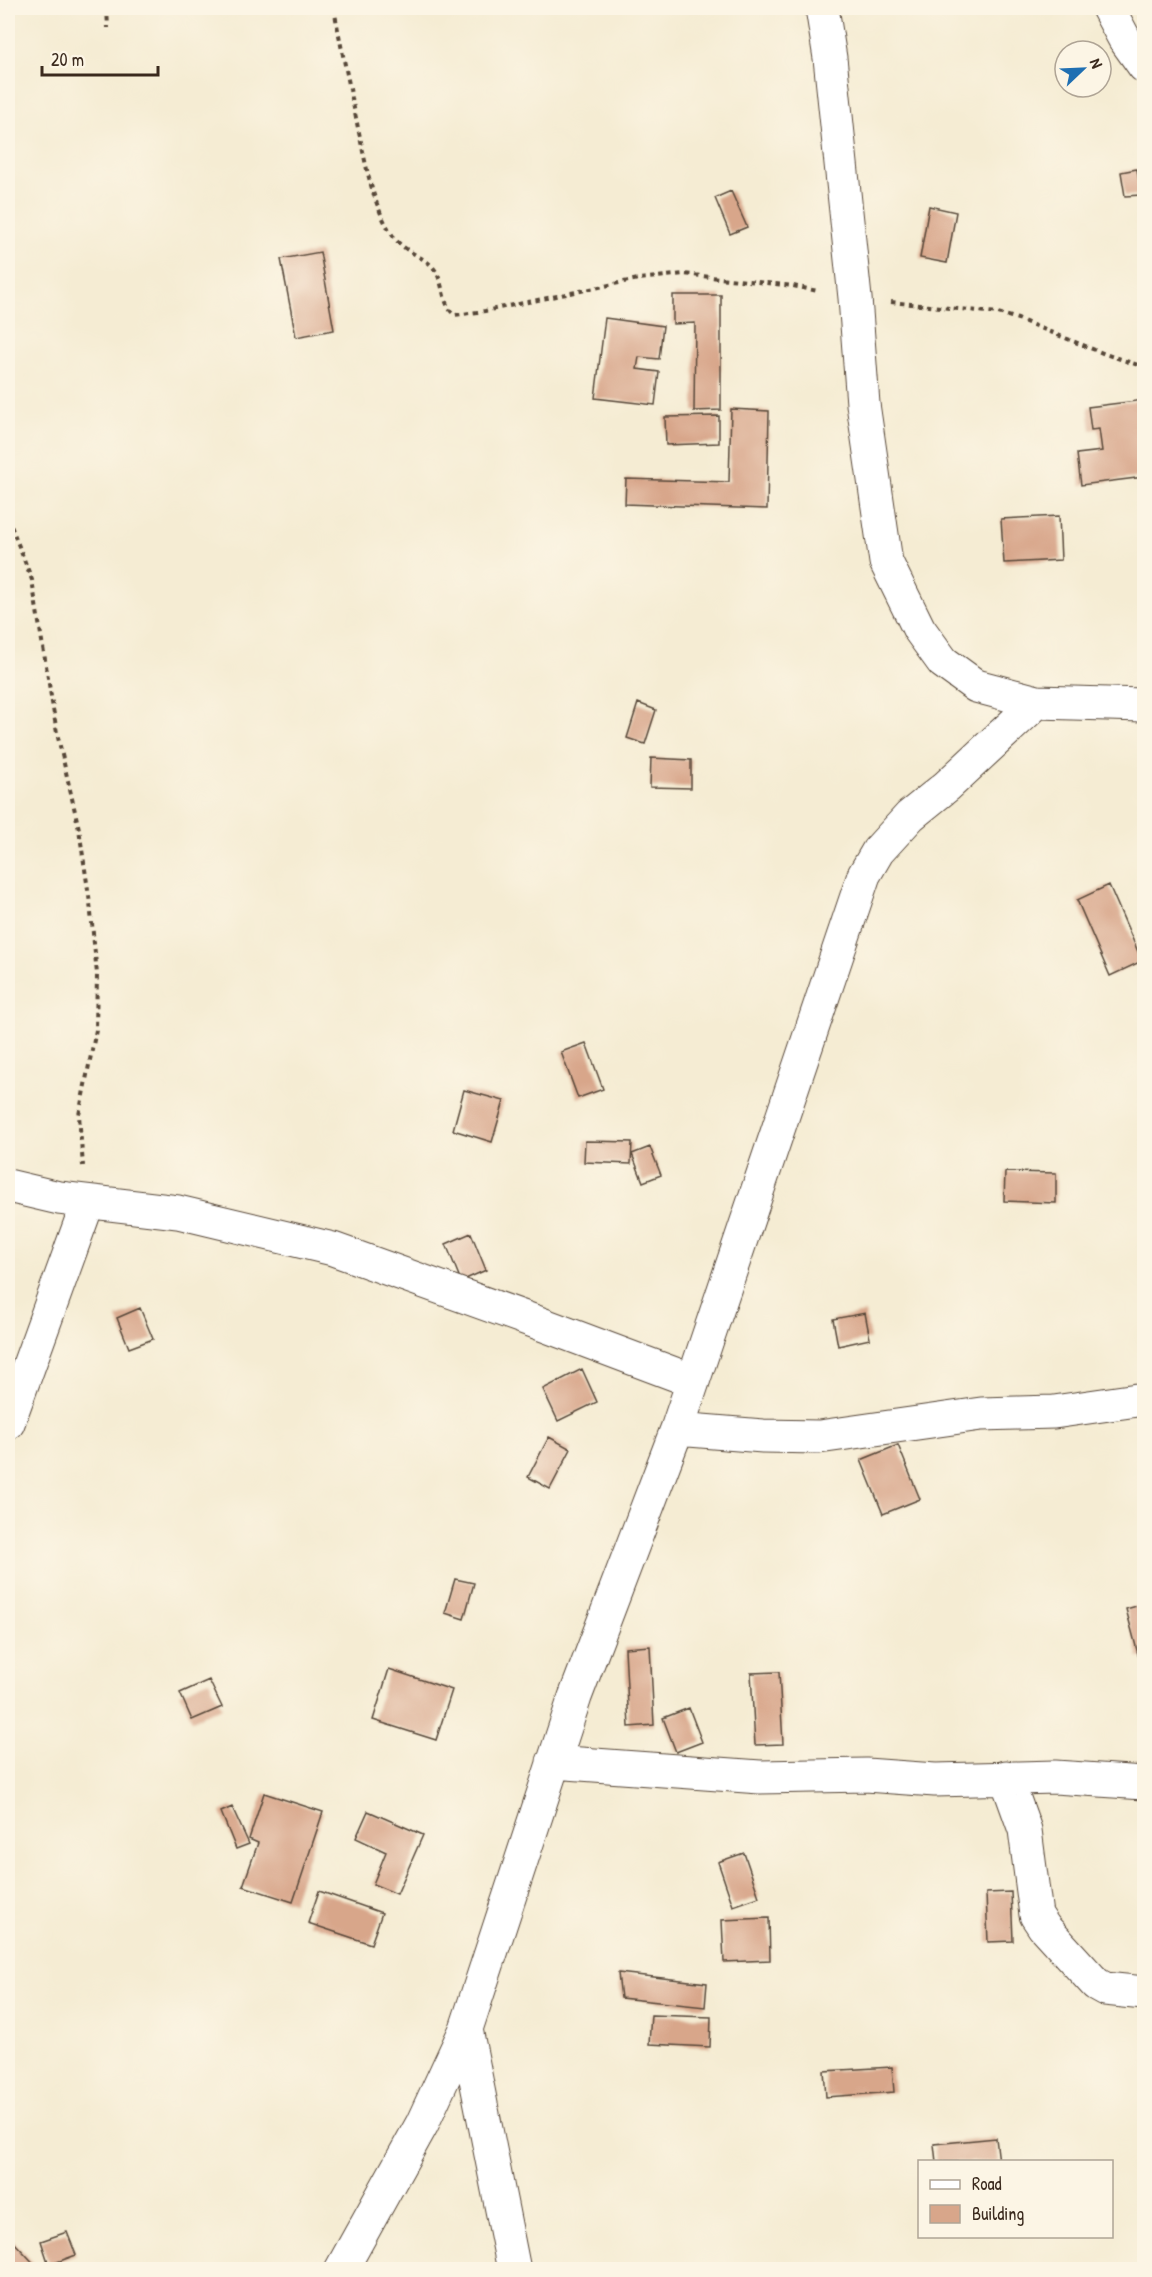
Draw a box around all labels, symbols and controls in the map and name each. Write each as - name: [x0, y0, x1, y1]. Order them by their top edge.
- scale bar: [42, 39, 158, 77]
- north arrow: [1053, 39, 1113, 99]
- text: 20 m: [51, 47, 84, 72]
- text: N: [1085, 55, 1109, 72]
- legend: [918, 2160, 1113, 2238]
- text: Road: [972, 2171, 1002, 2196]
- text: Building: [972, 2201, 1024, 2226]

